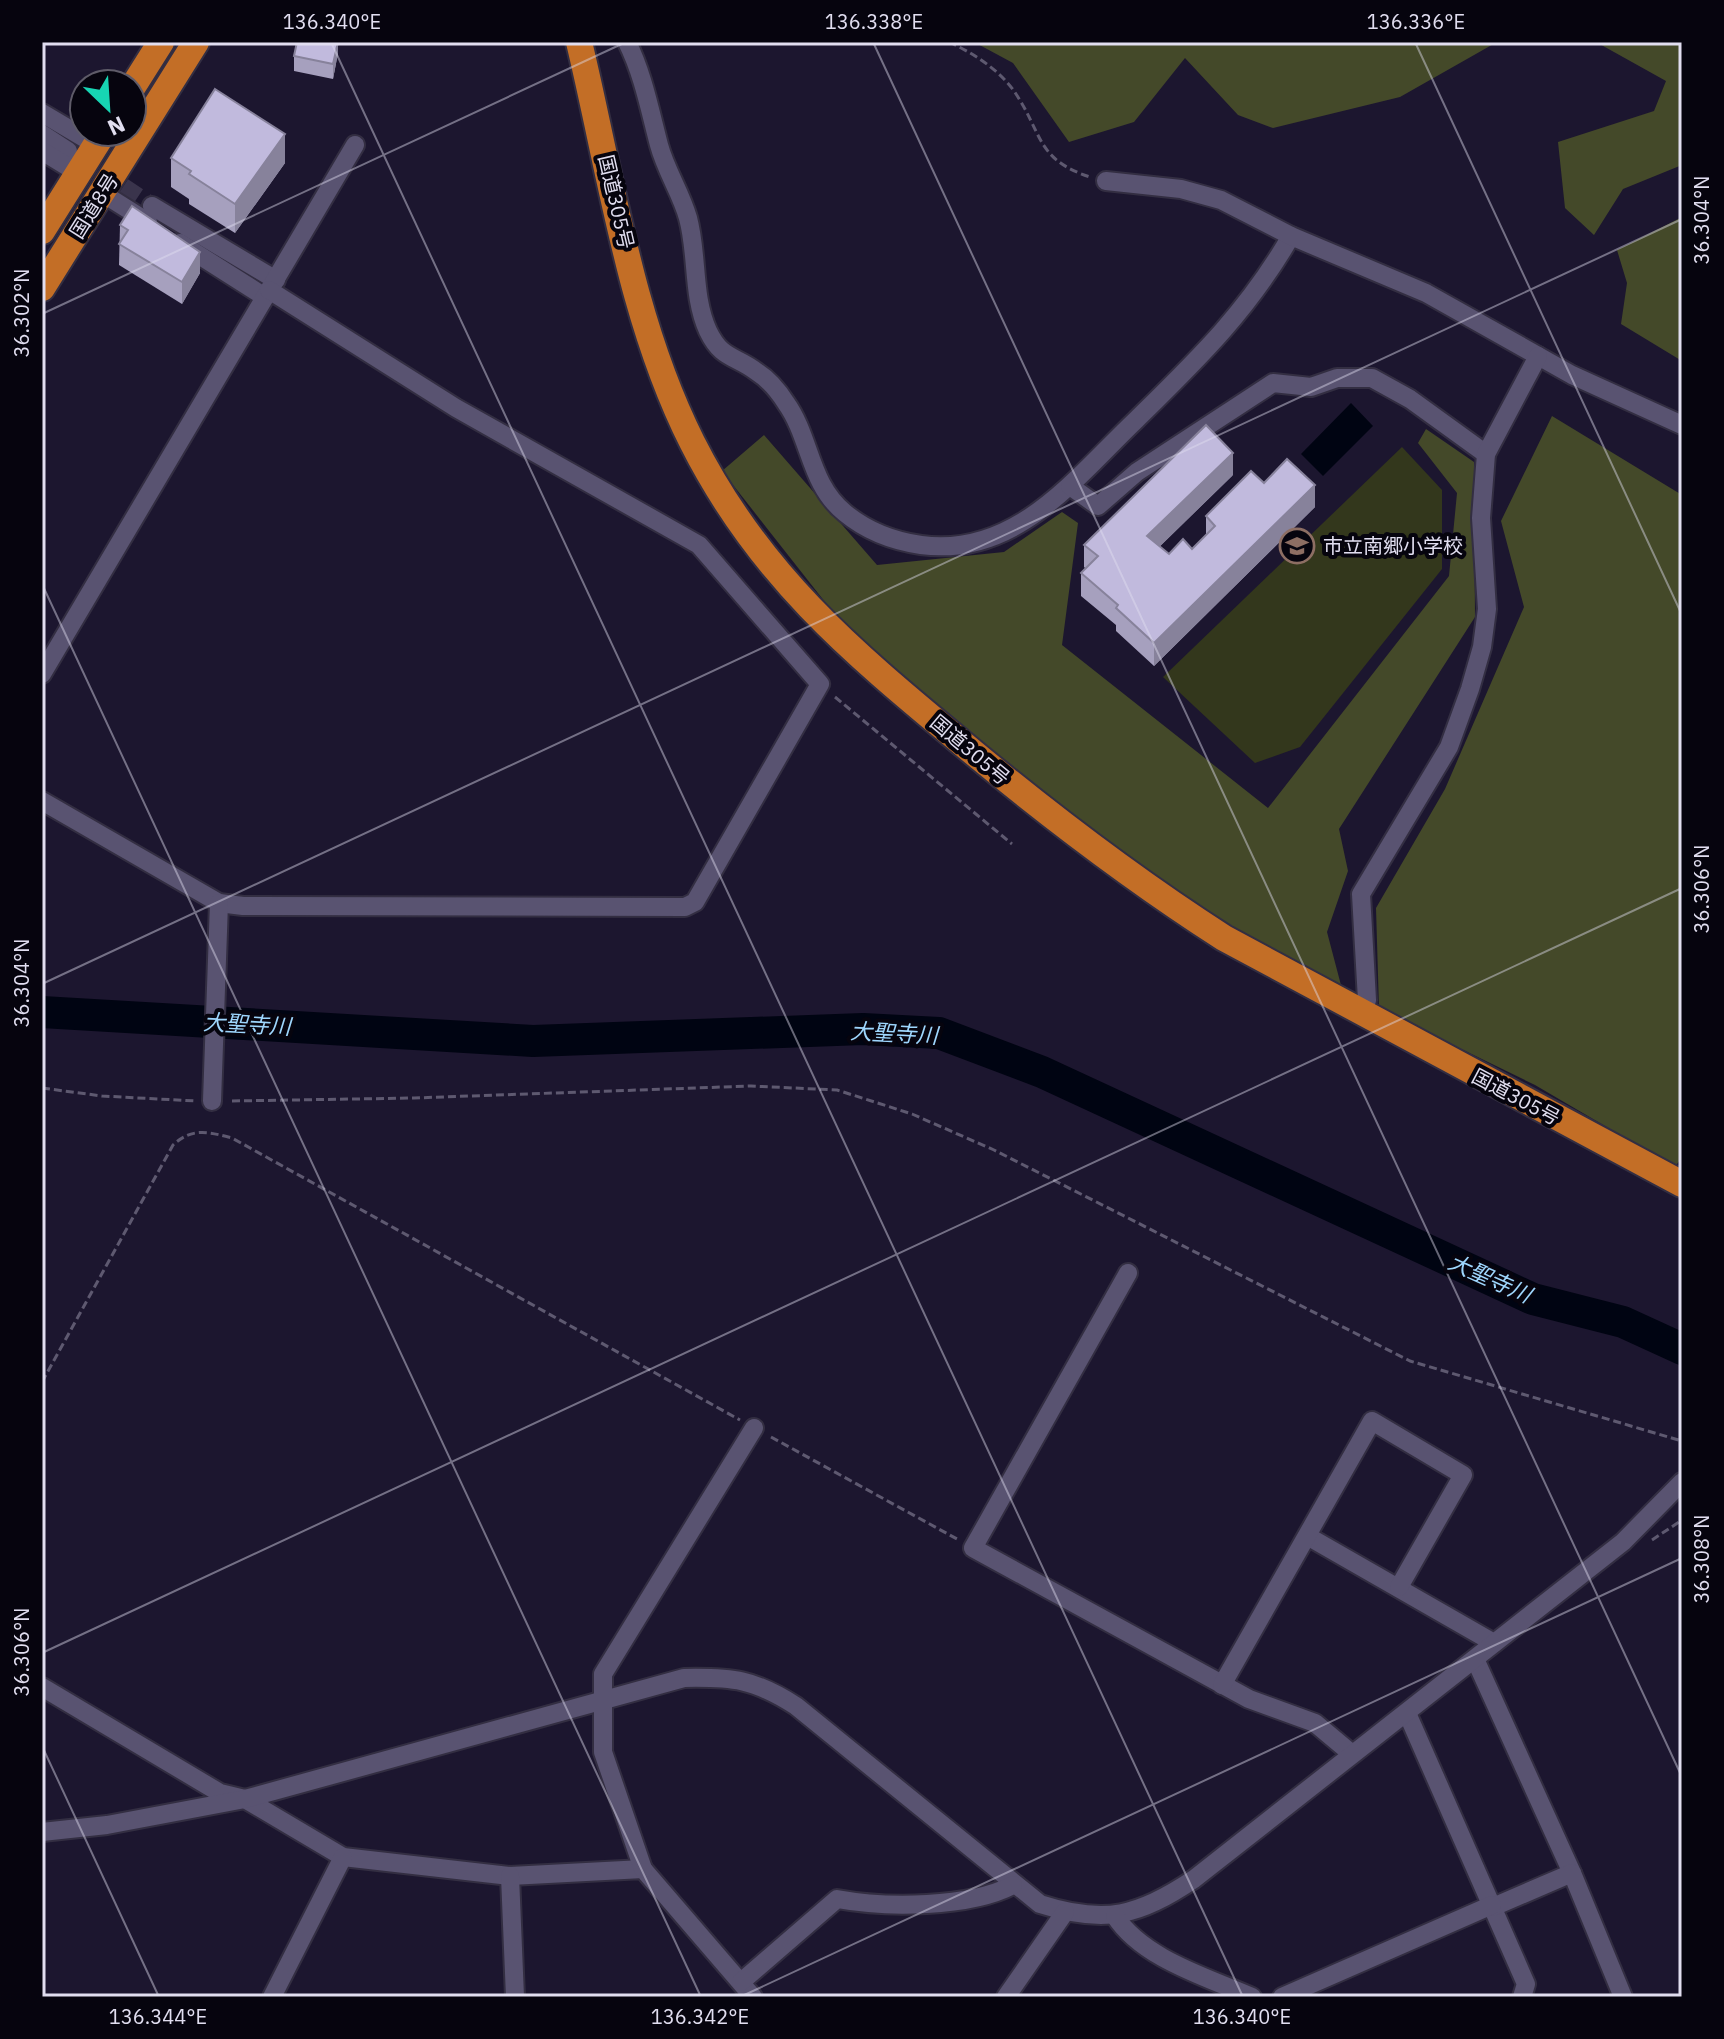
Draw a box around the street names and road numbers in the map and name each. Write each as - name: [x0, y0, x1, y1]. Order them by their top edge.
- street label: 国道305号: [593, 152, 640, 252]
- street label: 国道8号: [63, 168, 124, 243]
- street label: 国道305号: [925, 708, 1016, 791]
- street label: 国道305号: [1468, 1062, 1565, 1131]

